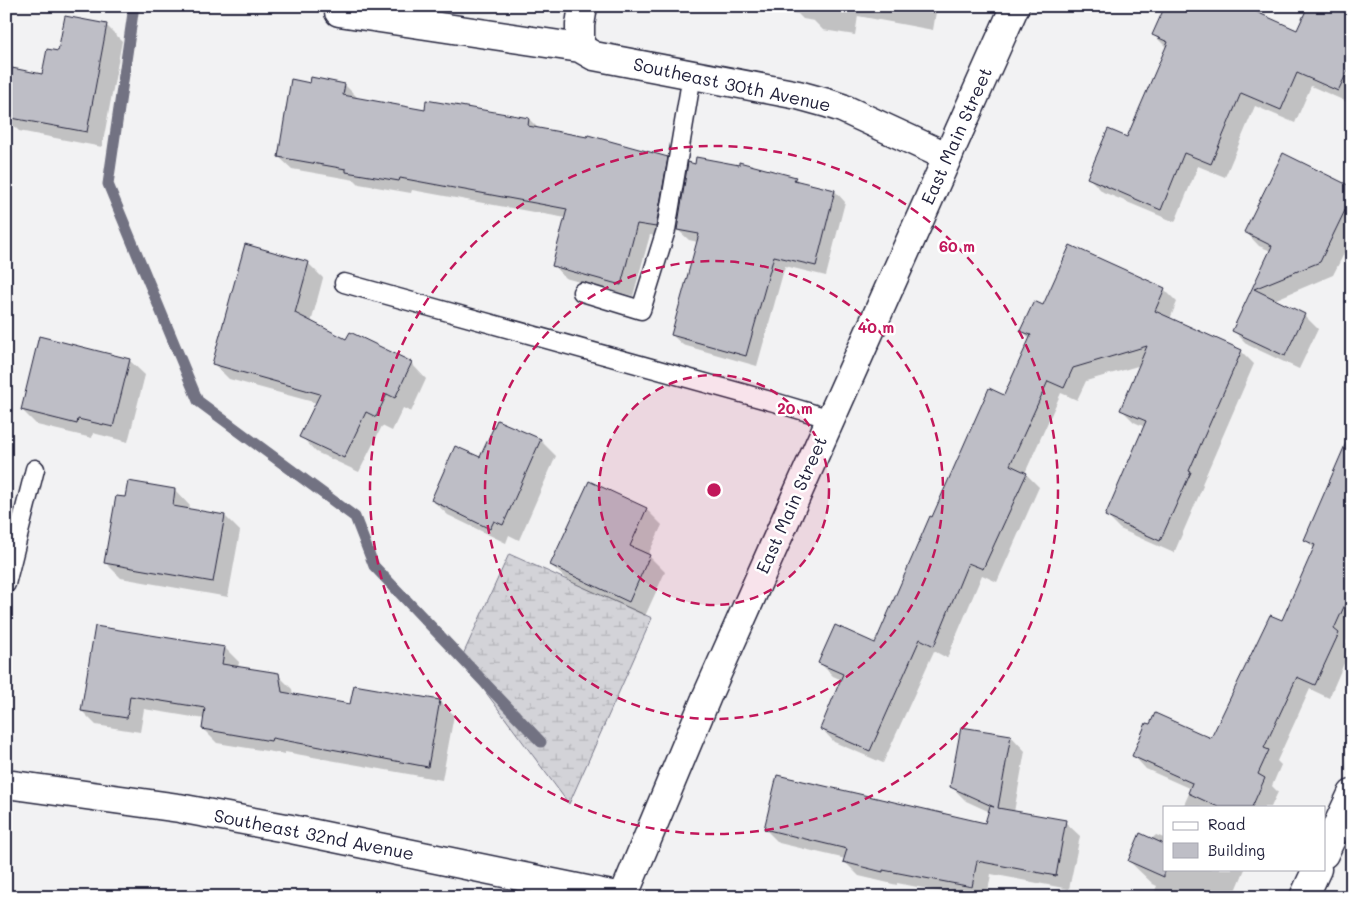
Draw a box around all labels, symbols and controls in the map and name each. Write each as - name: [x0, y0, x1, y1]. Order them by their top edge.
- street label: Southeast 30th Avenue: [631, 51, 833, 117]
- street label: East Main Street: [915, 63, 997, 208]
- text: 60 m: [939, 236, 975, 256]
- text: 40 m: [858, 317, 894, 337]
- text: 20 m: [777, 398, 813, 418]
- street label: East Main Street: [750, 432, 832, 577]
- centre of rings: [705, 481, 723, 499]
- street label: Southeast 32nd Avenue: [212, 803, 416, 865]
- legend: [1163, 806, 1326, 870]
- text: Road: [1208, 814, 1245, 834]
- text: Building: [1208, 840, 1265, 860]

